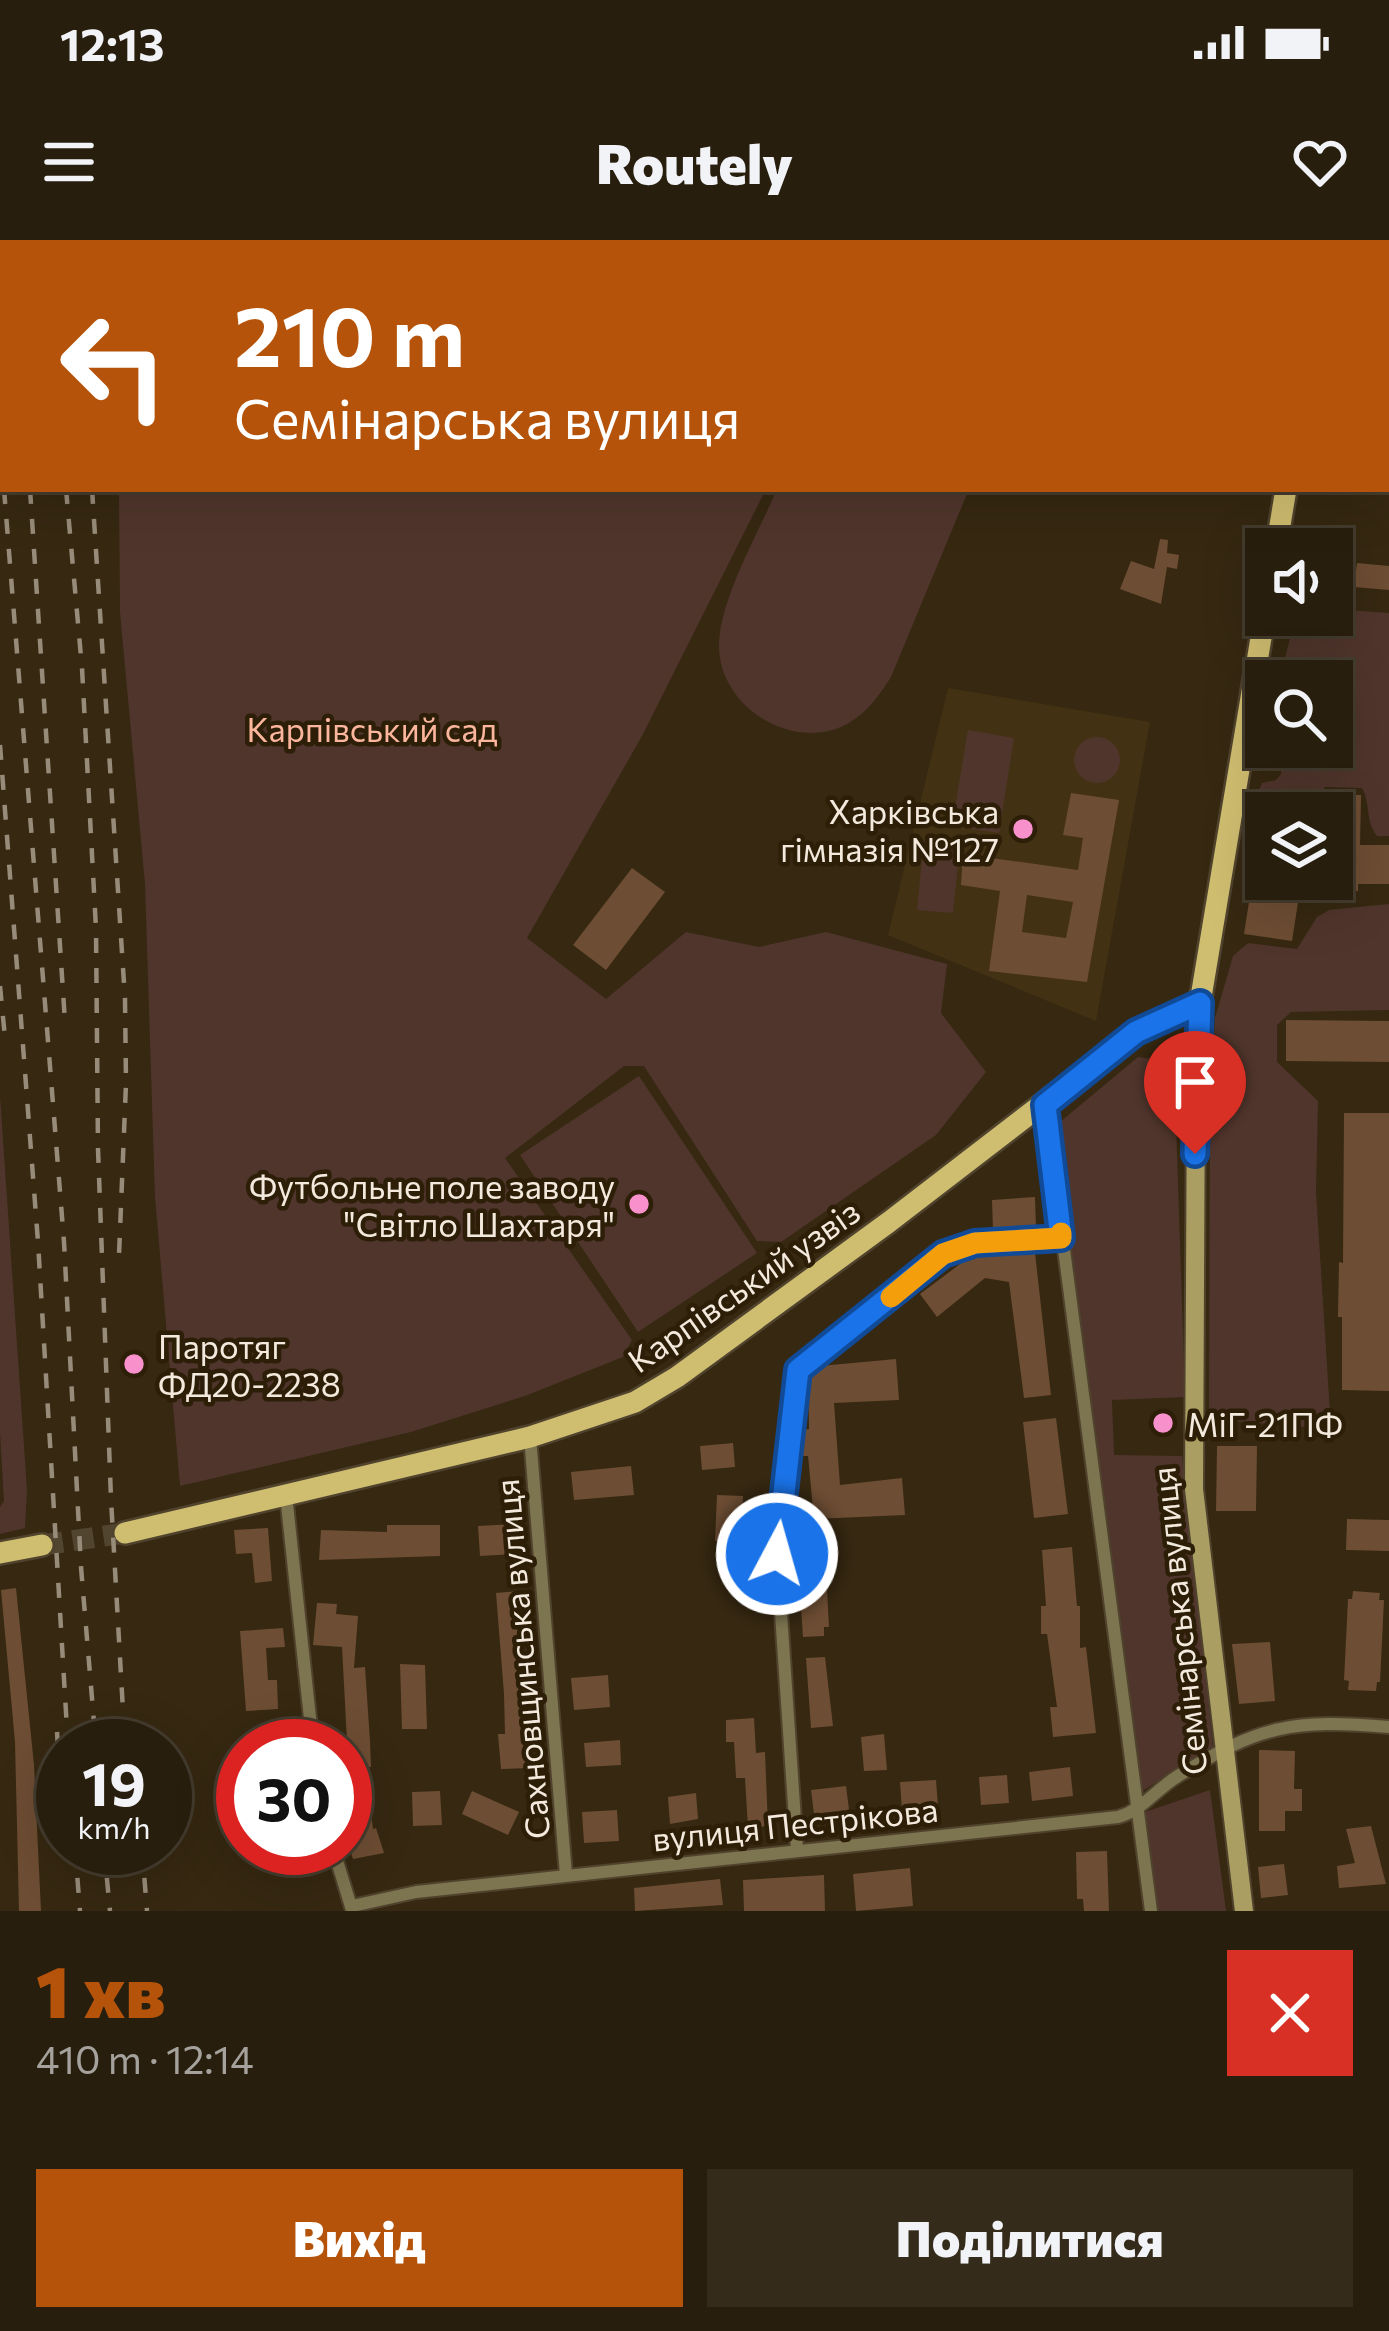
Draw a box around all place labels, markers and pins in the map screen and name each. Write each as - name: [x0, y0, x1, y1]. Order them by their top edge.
- place label: Харківська гімназія №127: [780, 790, 999, 869]
- marker: Харківська гімназія №127: [1010, 816, 1036, 842]
- pin: [1144, 1031, 1246, 1154]
- place label: Футбольне поле заводу "Світло Шахтаря": [249, 1165, 615, 1244]
- marker: Футбольне поле заводу "Світло Шахтаря": [626, 1191, 652, 1217]
- place label: Паротяг ФД20-2238: [158, 1325, 341, 1404]
- marker: Паротяг ФД20-2238: [121, 1351, 147, 1377]
- place label: МіГ-21ПФ: [1187, 1403, 1343, 1444]
- marker: МіГ-21ПФ: [1150, 1410, 1176, 1436]

